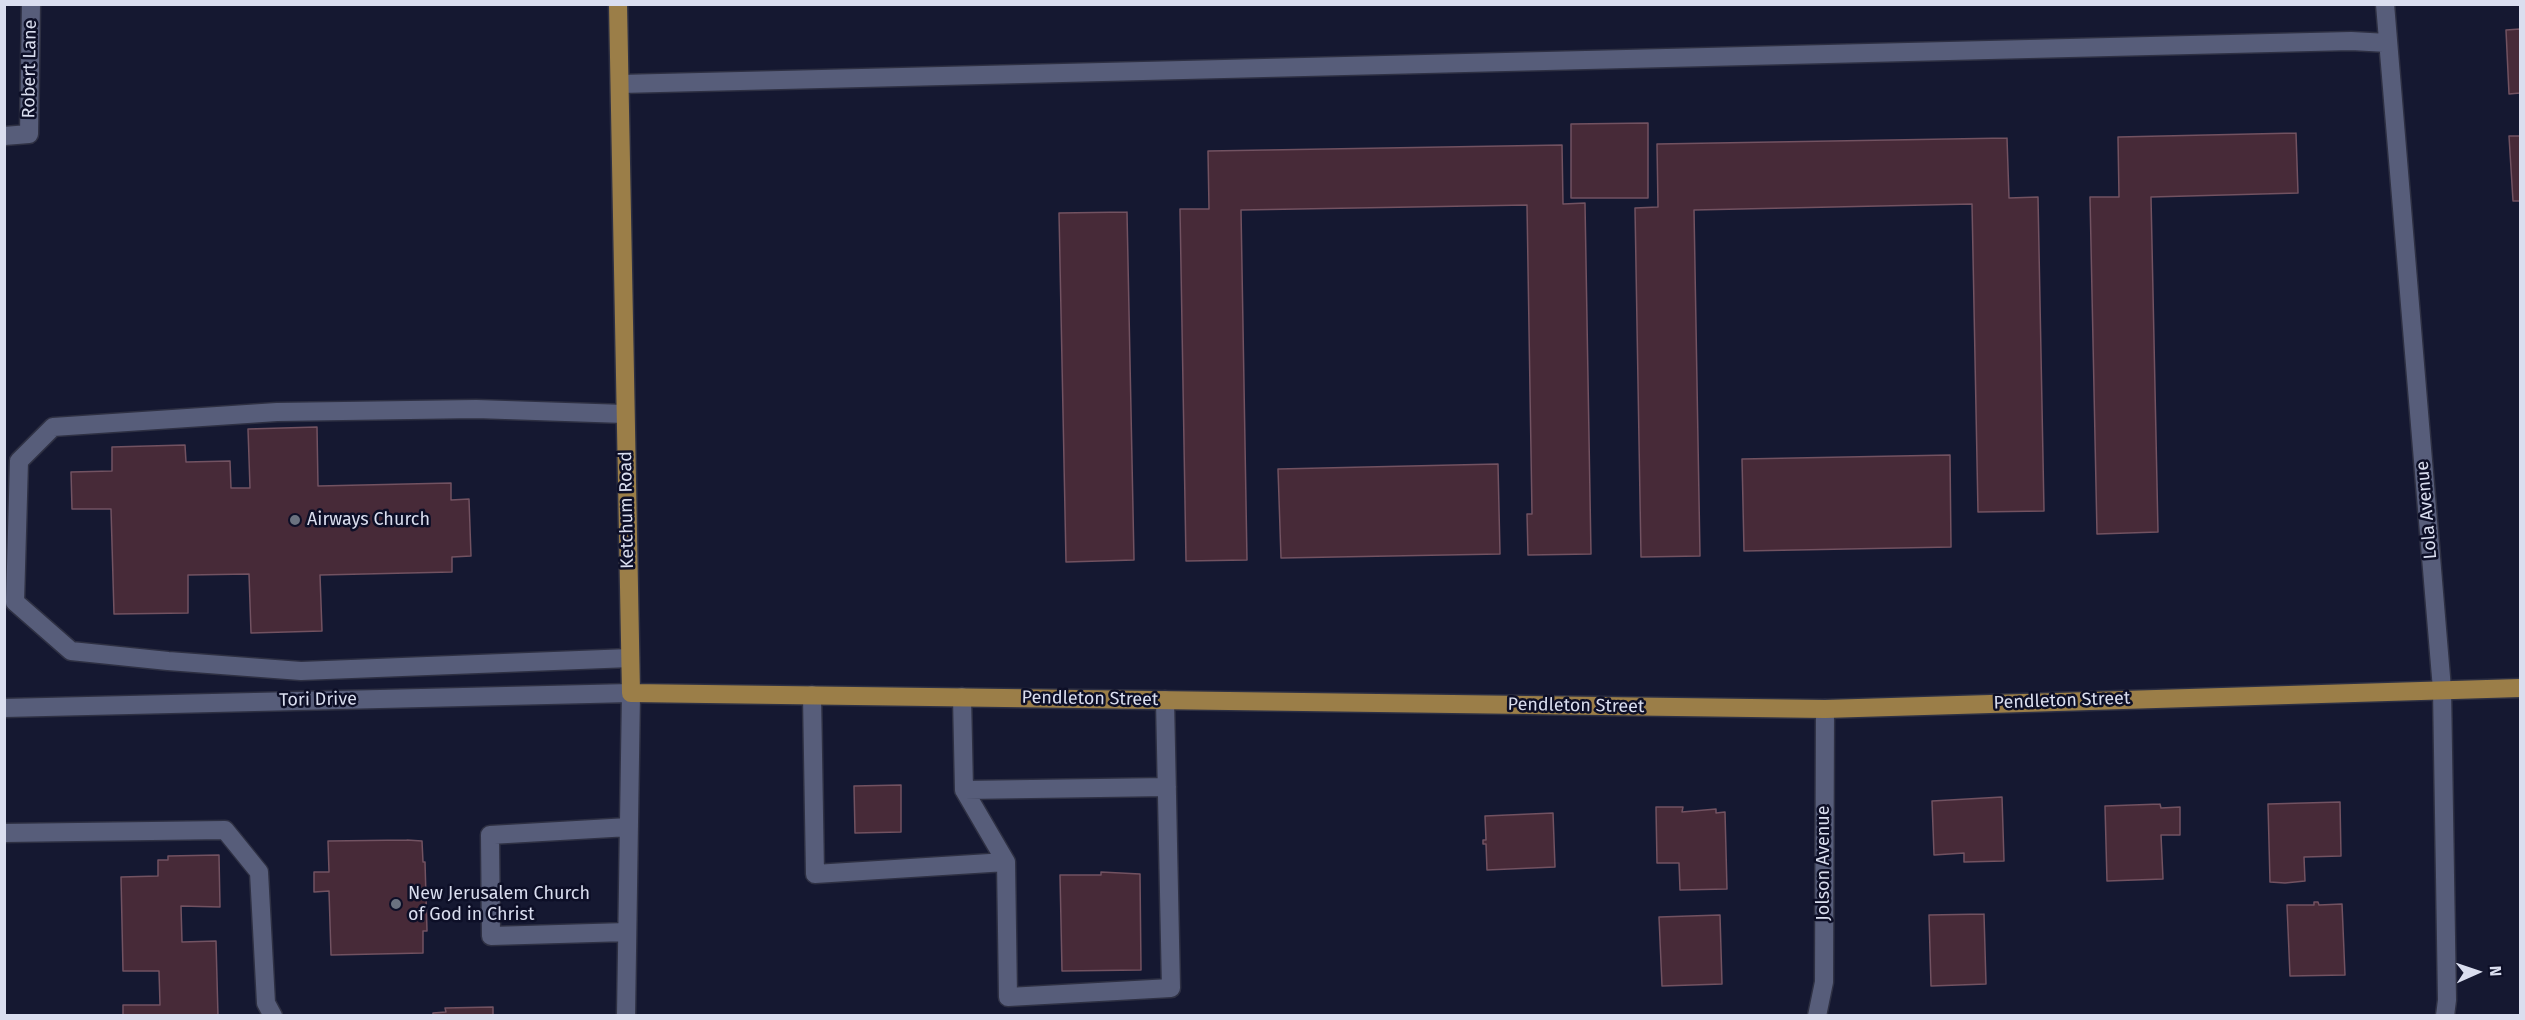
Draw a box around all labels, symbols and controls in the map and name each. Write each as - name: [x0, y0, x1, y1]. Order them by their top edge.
- street label: Robert Lane: [18, 19, 42, 119]
- street label: Ketchum Road: [615, 451, 639, 569]
- street label: Lola Avenue: [2412, 460, 2442, 560]
- place label: Airways Church: [307, 509, 430, 531]
- marker: Airways Church: [288, 513, 302, 527]
- street label: Pendleton Street: [1021, 687, 1159, 711]
- street label: Pendleton Street: [1993, 688, 2131, 714]
- street label: Tori Drive: [279, 689, 357, 711]
- street label: Pendleton Street: [1507, 694, 1645, 718]
- street label: Jolson Avenue: [1813, 805, 1835, 921]
- place label: New Jerusalem Church of God in Christ: [408, 883, 590, 926]
- marker: New Jerusalem Church of God in Christ: [389, 897, 403, 911]
- north arrow: [2447, 942, 2507, 1002]
- text: N: [2486, 965, 2505, 977]

